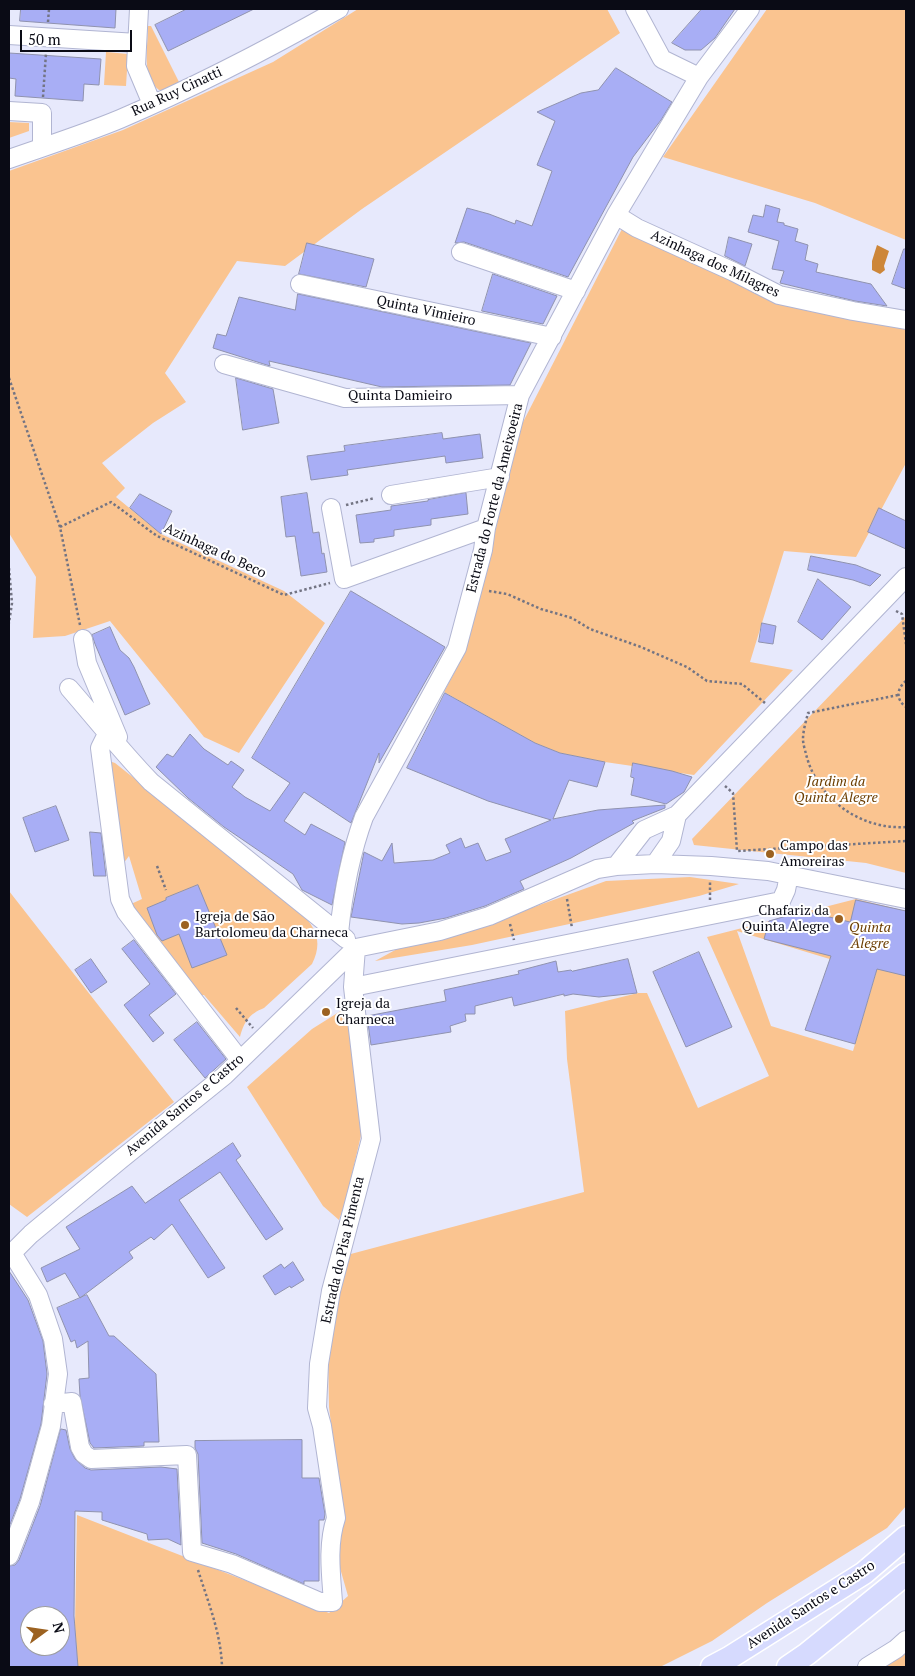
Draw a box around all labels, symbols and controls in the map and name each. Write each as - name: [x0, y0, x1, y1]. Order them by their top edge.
- scale bar: [22, 20, 135, 52]
- text: 50 m: [28, 29, 61, 49]
- street label: Rua Ruy Cinatti: [129, 64, 225, 120]
- street label: Azinhaga dos Milagres: [648, 227, 782, 301]
- street label: Quinta Vimieiro: [375, 292, 477, 330]
- street label: Quinta Damieiro: [348, 388, 452, 404]
- street label: Estrada do Forte da Ameixoeira: [463, 401, 527, 595]
- street label: Azinhaga do Beco: [161, 520, 269, 582]
- park label: Jardim da Quinta Alegre: [794, 774, 878, 806]
- place label: Campo das Amoreiras: [780, 838, 848, 870]
- marker: Campo das Amoreiras: [764, 848, 776, 860]
- place label: Chafariz da Quinta Alegre: [742, 903, 829, 936]
- place label: Igreja de São Bartolomeu da Charneca: [195, 909, 348, 942]
- marker: Chafariz da Quinta Alegre: [833, 913, 845, 925]
- marker: Igreja de São Bartolomeu da Charneca: [179, 919, 191, 931]
- park label: Quinta Alegre: [849, 920, 891, 952]
- place label: Igreja da Charneca: [336, 996, 395, 1028]
- marker: Igreja da Charneca: [320, 1006, 332, 1018]
- street label: Avenida Santos e Castro: [122, 1051, 248, 1159]
- street label: Estrada do Pisa Pimenta: [318, 1175, 368, 1325]
- street label: Avenida Santos e Castro: [744, 1557, 878, 1653]
- north arrow: [20, 1606, 70, 1656]
- text: N: [49, 1620, 70, 1635]

